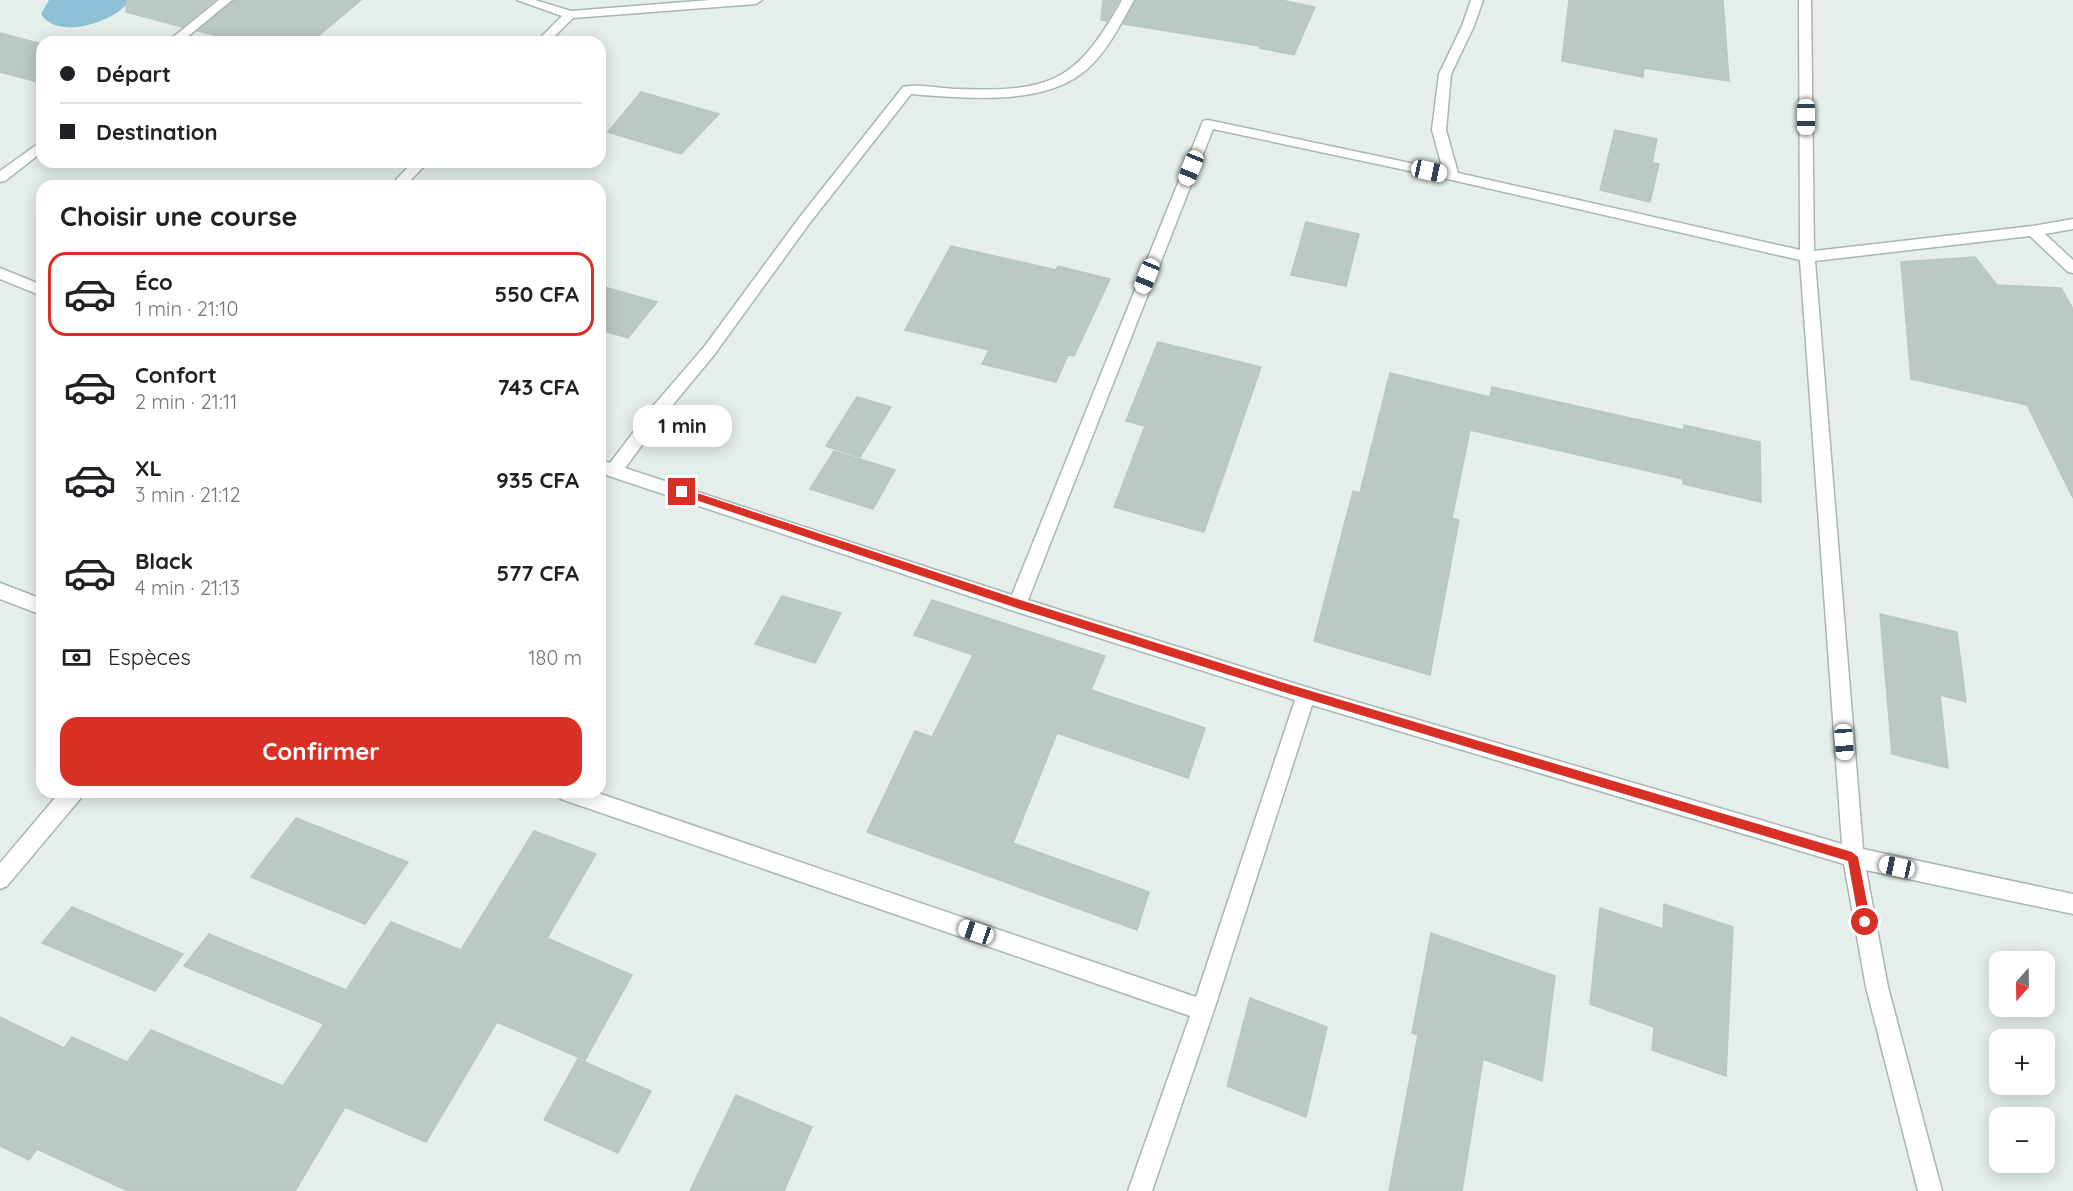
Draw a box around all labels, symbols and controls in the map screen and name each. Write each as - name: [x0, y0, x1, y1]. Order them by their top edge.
- text: Départ: [96, 60, 171, 88]
- car: [1797, 99, 1815, 135]
- text: Destination: [96, 118, 218, 146]
- car: [1176, 148, 1206, 188]
- car: [1410, 158, 1448, 184]
- text: Choisir une course: [60, 199, 297, 233]
- car: [1132, 256, 1162, 296]
- icon: car: [63, 267, 117, 321]
- text: Éco: [135, 268, 173, 296]
- text: 550 CFA: [494, 280, 579, 308]
- text: 1 min · 21:10: [135, 296, 238, 321]
- icon: car: [63, 360, 117, 414]
- text: Confort: [135, 361, 217, 389]
- text: 743 CFA: [497, 373, 579, 401]
- text: 2 min · 21:11: [135, 389, 237, 414]
- callout: 1 min: [632, 405, 732, 447]
- text: 1 min: [658, 413, 707, 438]
- icon: car: [63, 453, 117, 507]
- text: XL: [135, 454, 162, 482]
- text: 935 CFA: [496, 466, 579, 494]
- route end: [668, 478, 695, 505]
- text: 3 min · 21:12: [135, 482, 241, 507]
- icon: car: [63, 546, 117, 600]
- text: Black: [135, 547, 193, 575]
- text: 577 CFA: [496, 559, 579, 587]
- text: 4 min · 21:13: [135, 575, 240, 600]
- icon: cash: [60, 641, 93, 674]
- text: Espèces: [108, 643, 191, 671]
- text: 180 m: [528, 645, 582, 670]
- button: Confirmer: [60, 717, 582, 786]
- car: [1834, 723, 1854, 761]
- car: [1878, 854, 1916, 880]
- route start: [1851, 908, 1878, 935]
- car: [956, 918, 996, 946]
- north arrow: [1989, 951, 2055, 1017]
- map controls: [1989, 951, 2055, 1173]
- button: +: [1989, 1029, 2055, 1095]
- button: −: [1989, 1107, 2055, 1173]

